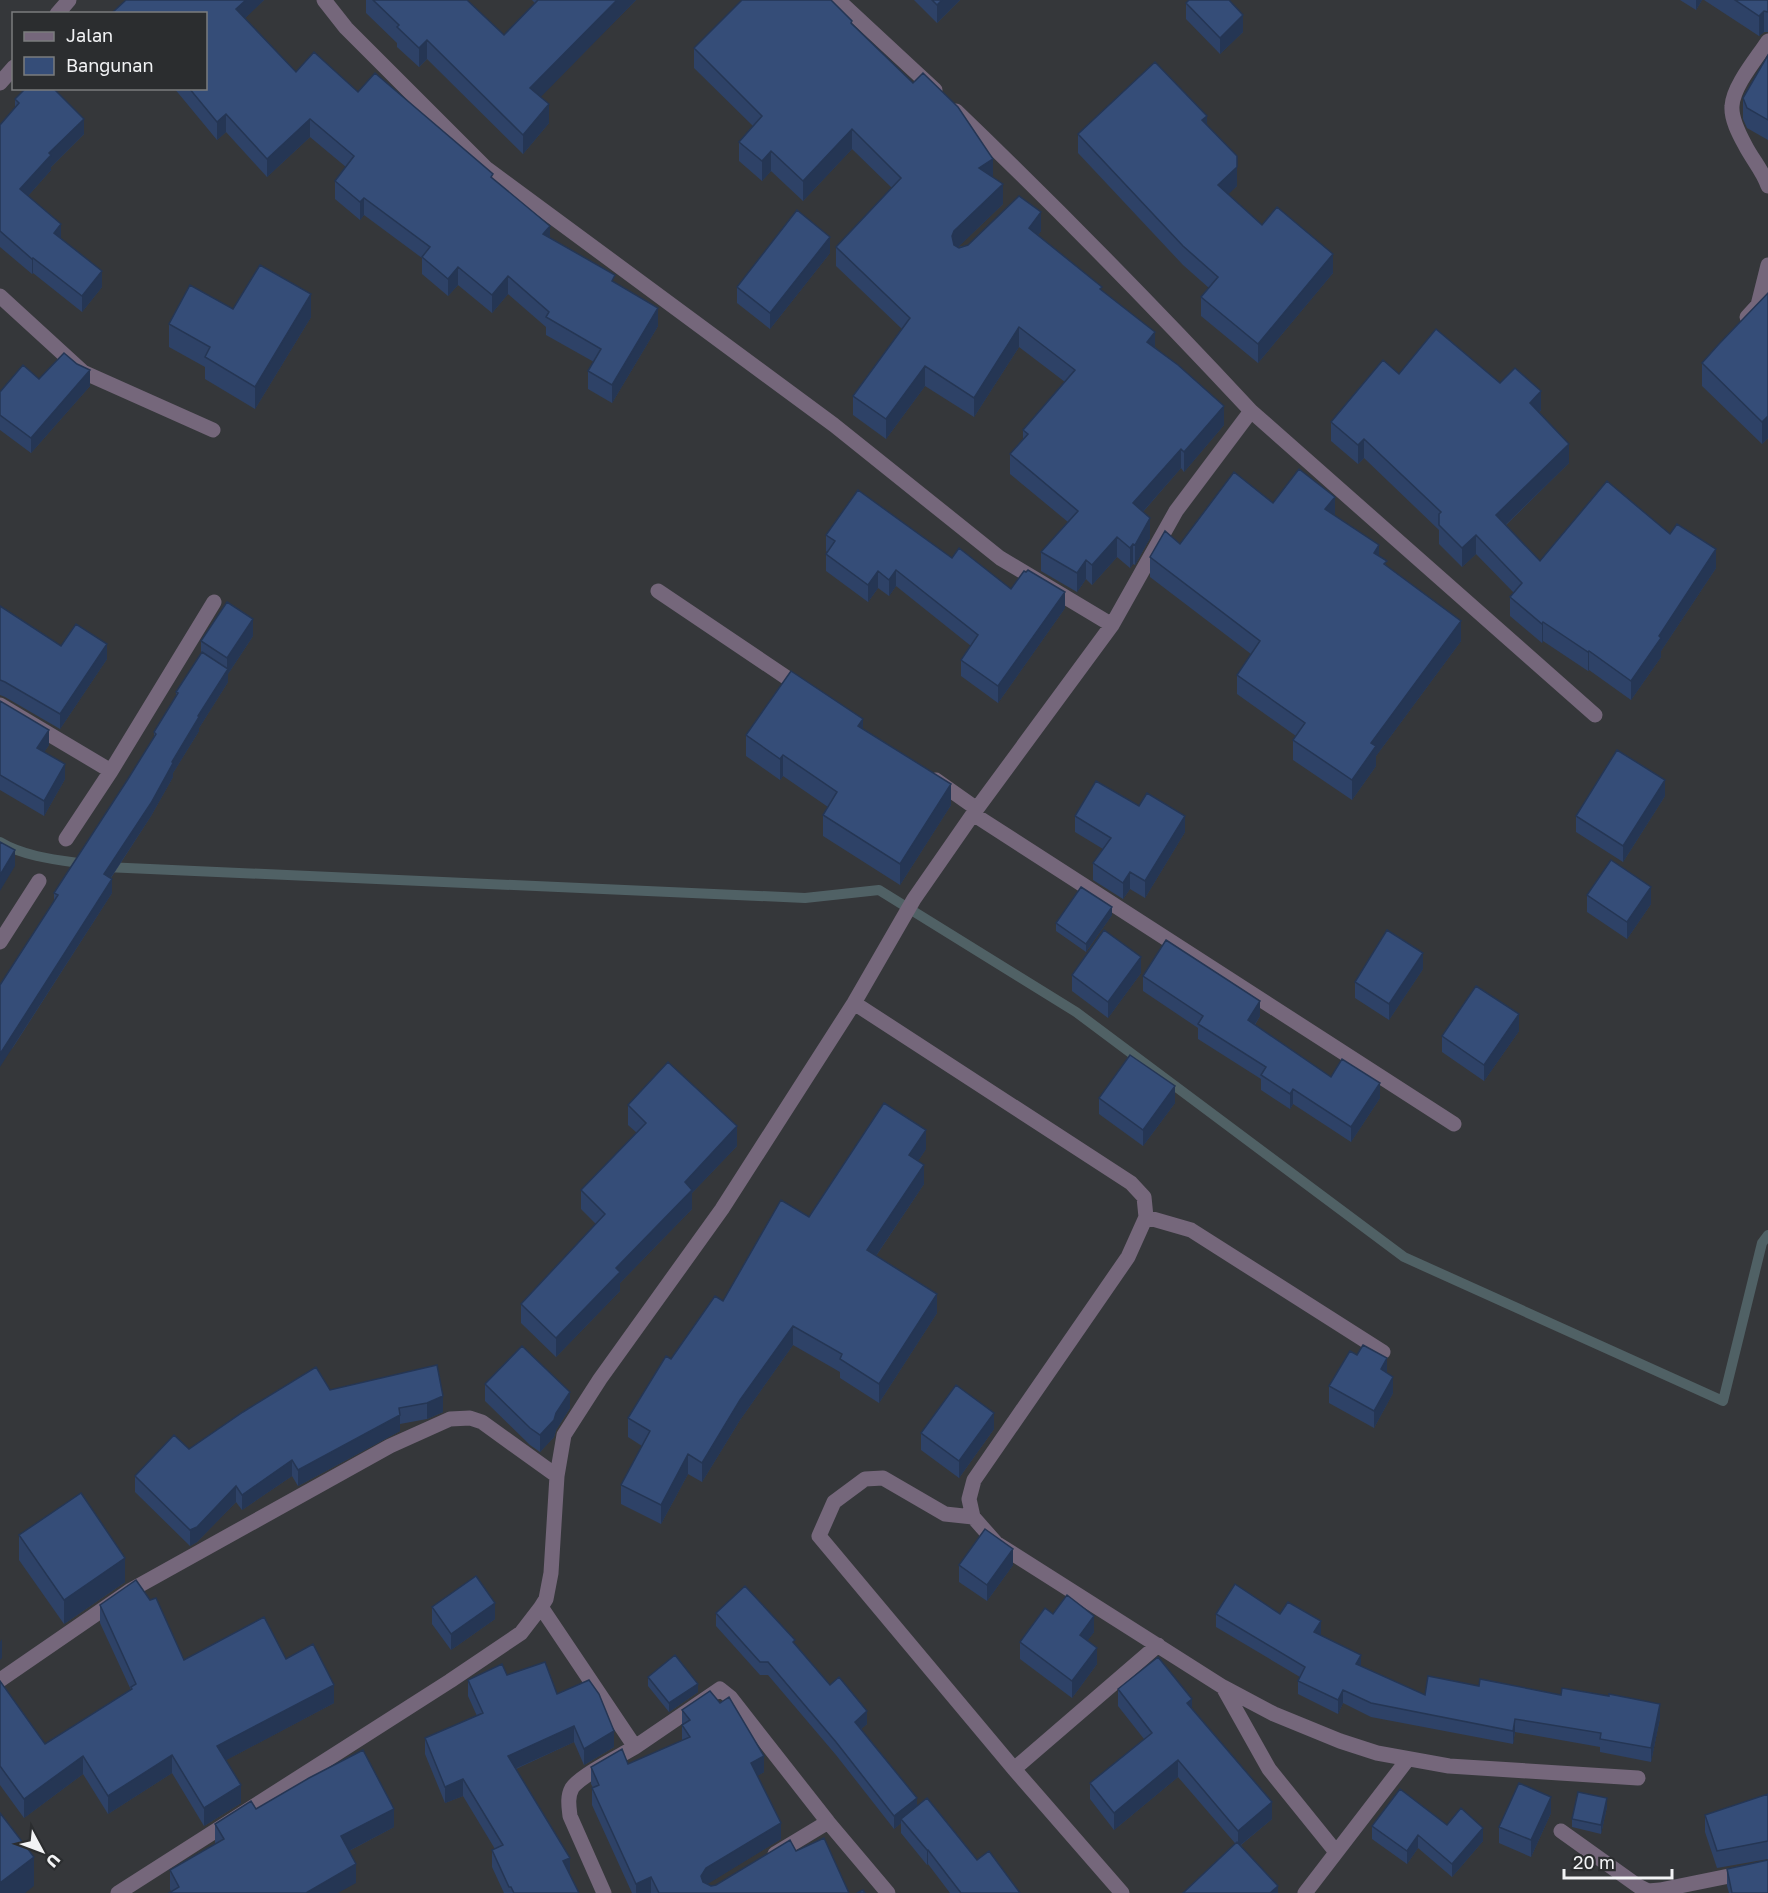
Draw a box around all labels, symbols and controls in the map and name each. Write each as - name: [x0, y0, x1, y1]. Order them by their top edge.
- legend: [12, 12, 207, 90]
- text: Jalan: [66, 24, 113, 46]
- text: Bangunan: [66, 54, 154, 76]
- north arrow: [12, 1821, 72, 1881]
- scale bar: [1564, 1842, 1672, 1880]
- text: U: [42, 1850, 65, 1872]
- text: 20 m: [1573, 1851, 1615, 1873]

